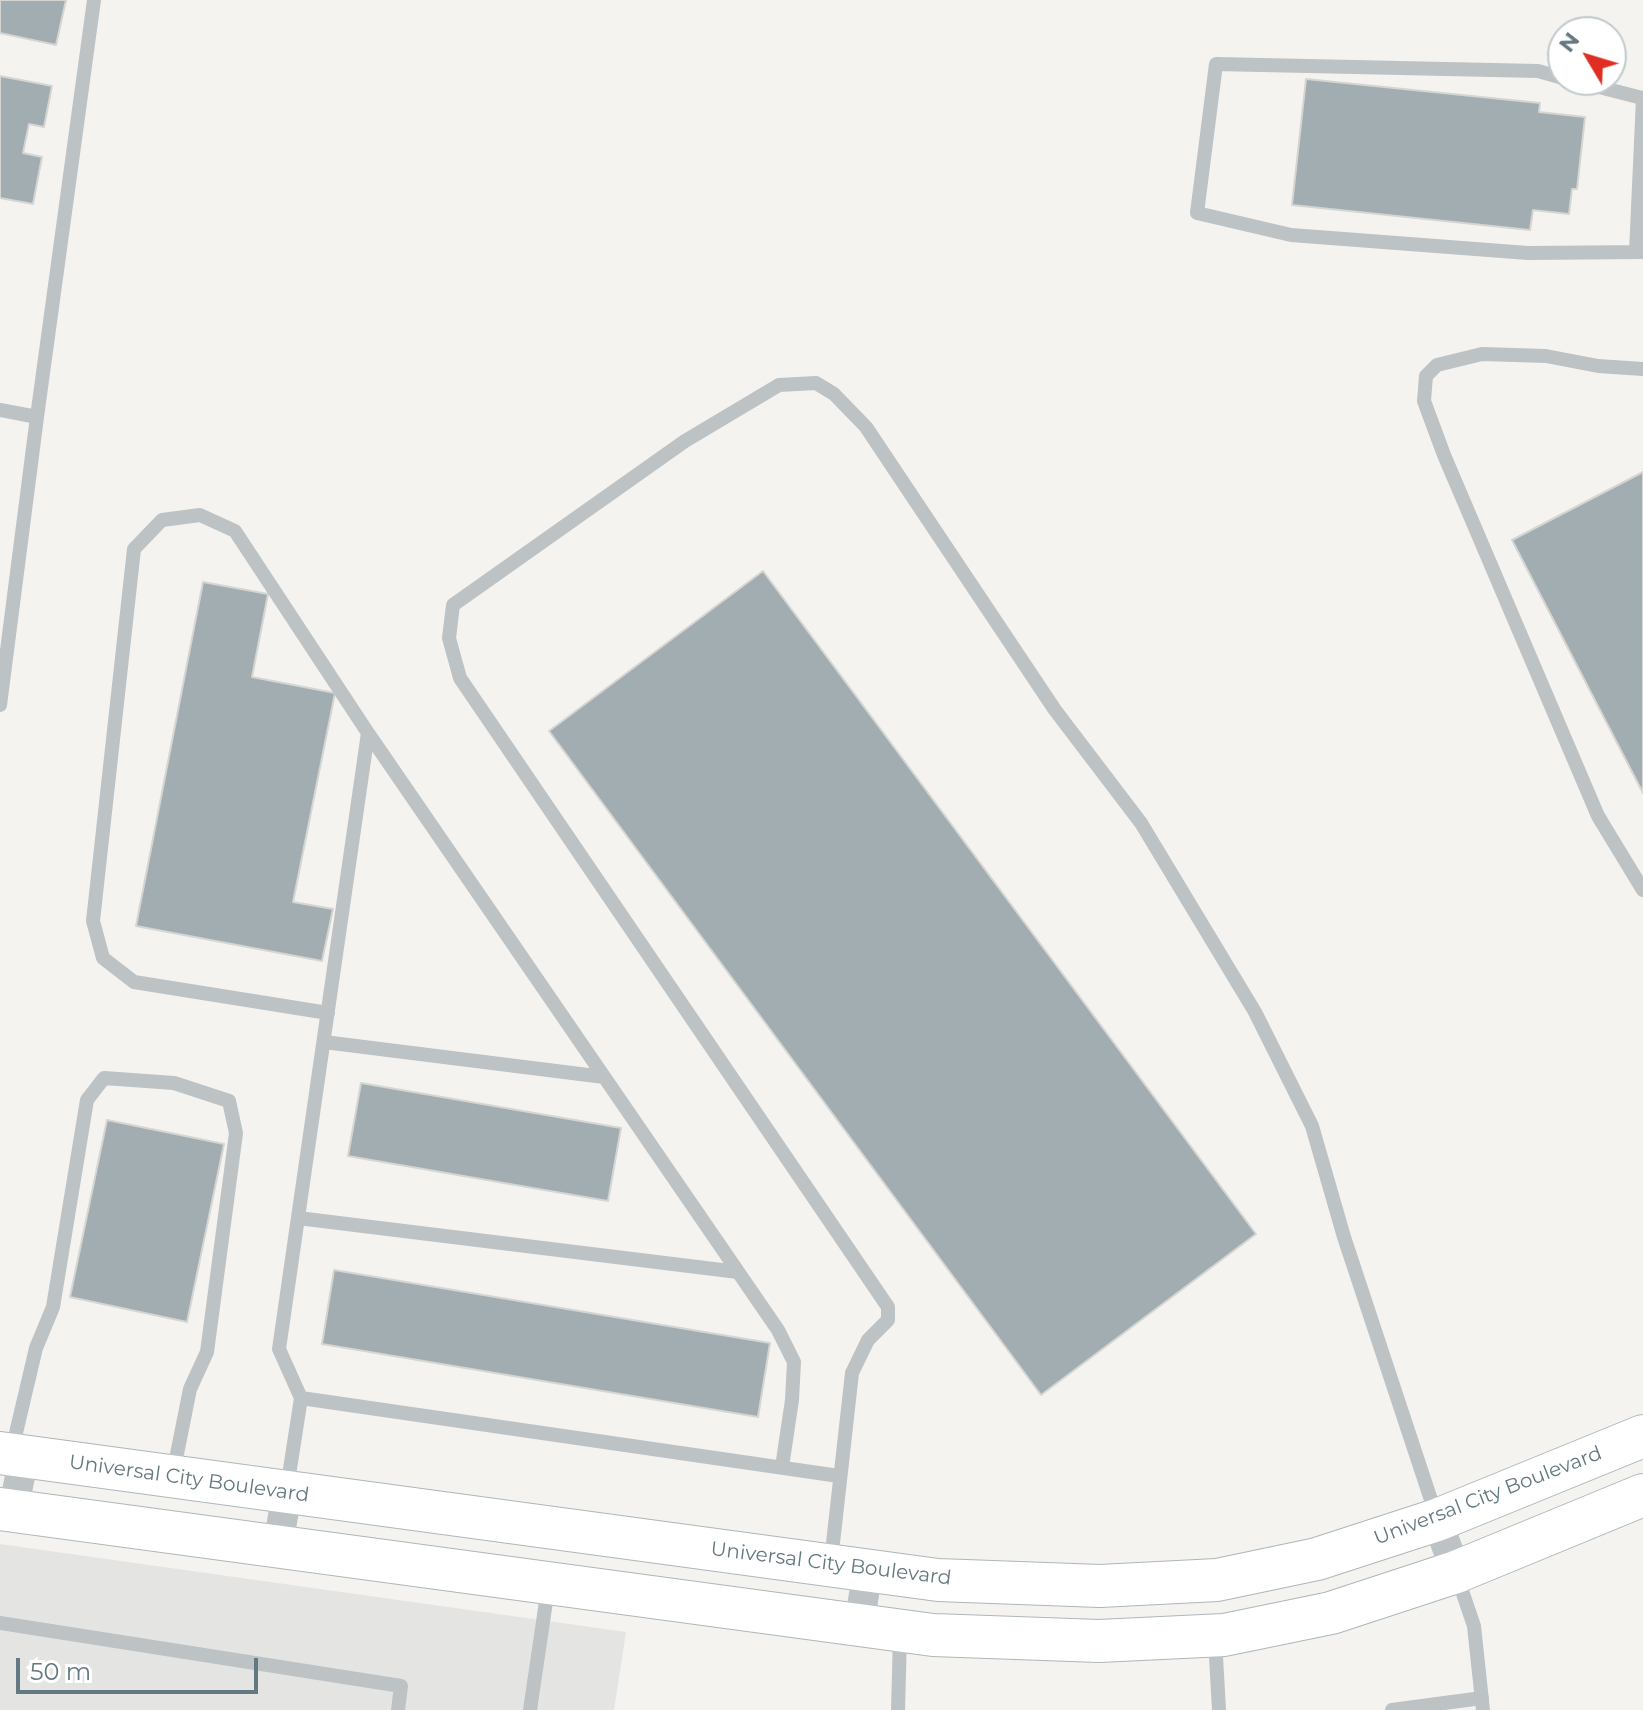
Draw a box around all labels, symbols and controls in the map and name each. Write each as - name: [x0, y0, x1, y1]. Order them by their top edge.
- north arrow: [1547, 16, 1627, 96]
- text: N: [1553, 27, 1585, 57]
- street label: Universal City Boulevard: [1371, 1441, 1605, 1551]
- street label: Universal City Boulevard: [67, 1450, 311, 1508]
- street label: Universal City Boulevard: [709, 1537, 953, 1591]
- scale bar: [20, 1642, 262, 1692]
- text: 50 m: [30, 1657, 91, 1686]

